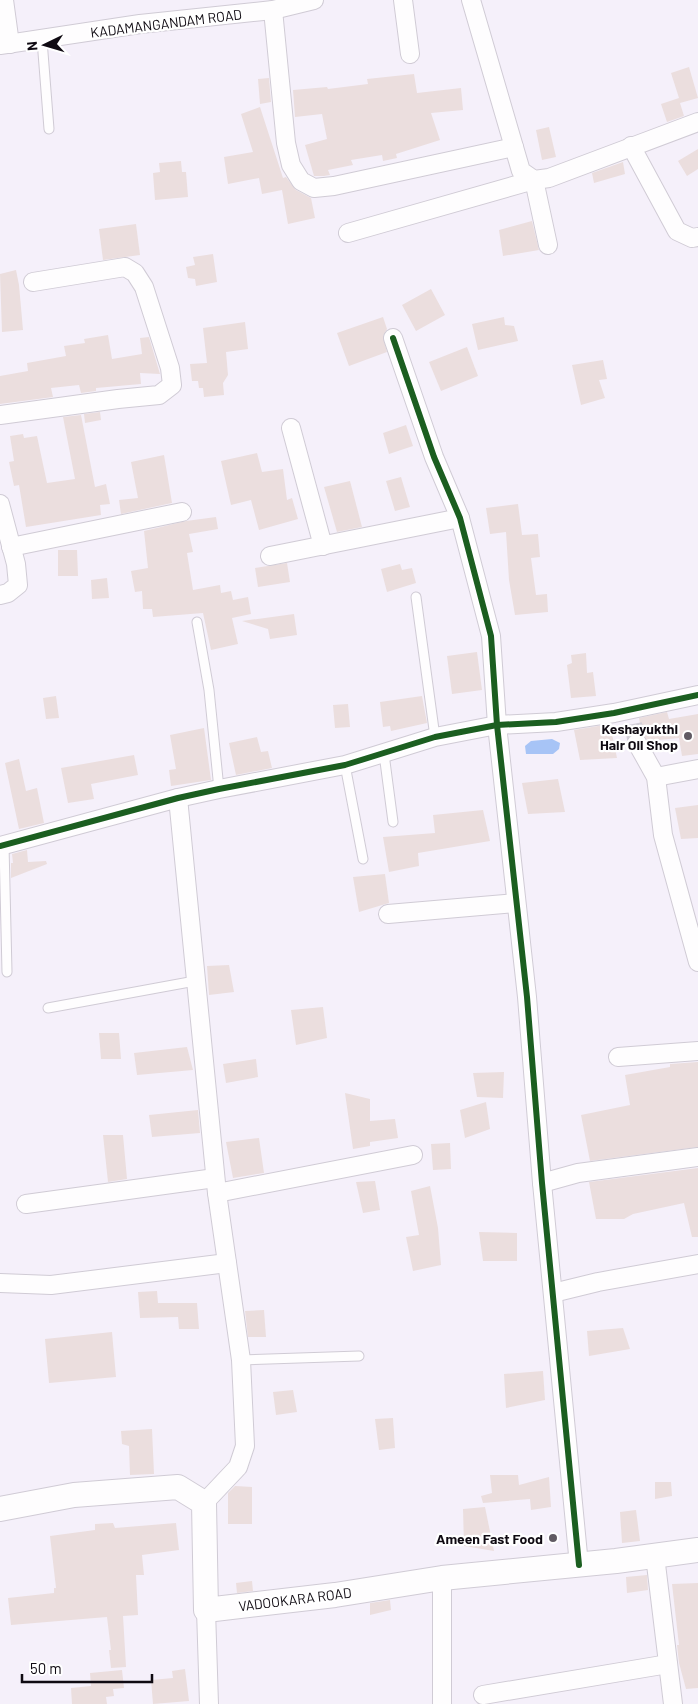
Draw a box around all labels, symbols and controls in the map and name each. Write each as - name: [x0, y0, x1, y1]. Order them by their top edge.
- street label: KADAMANGANDAM ROAD: [89, 5, 243, 41]
- north arrow: [20, 20, 70, 70]
- text: N: [23, 41, 40, 52]
- place label: Keshayukthi Hair Oil Shop: [600, 720, 678, 753]
- marker: Keshayukthi Hair Oil Shop: [682, 730, 694, 742]
- place label: Ameen Fast Food: [436, 1530, 543, 1547]
- marker: Ameen Fast Food: [547, 1532, 559, 1544]
- street label: VADOOKARA ROAD: [238, 1584, 352, 1614]
- scale bar: [22, 1652, 152, 1684]
- text: 50 m: [30, 1659, 62, 1677]

